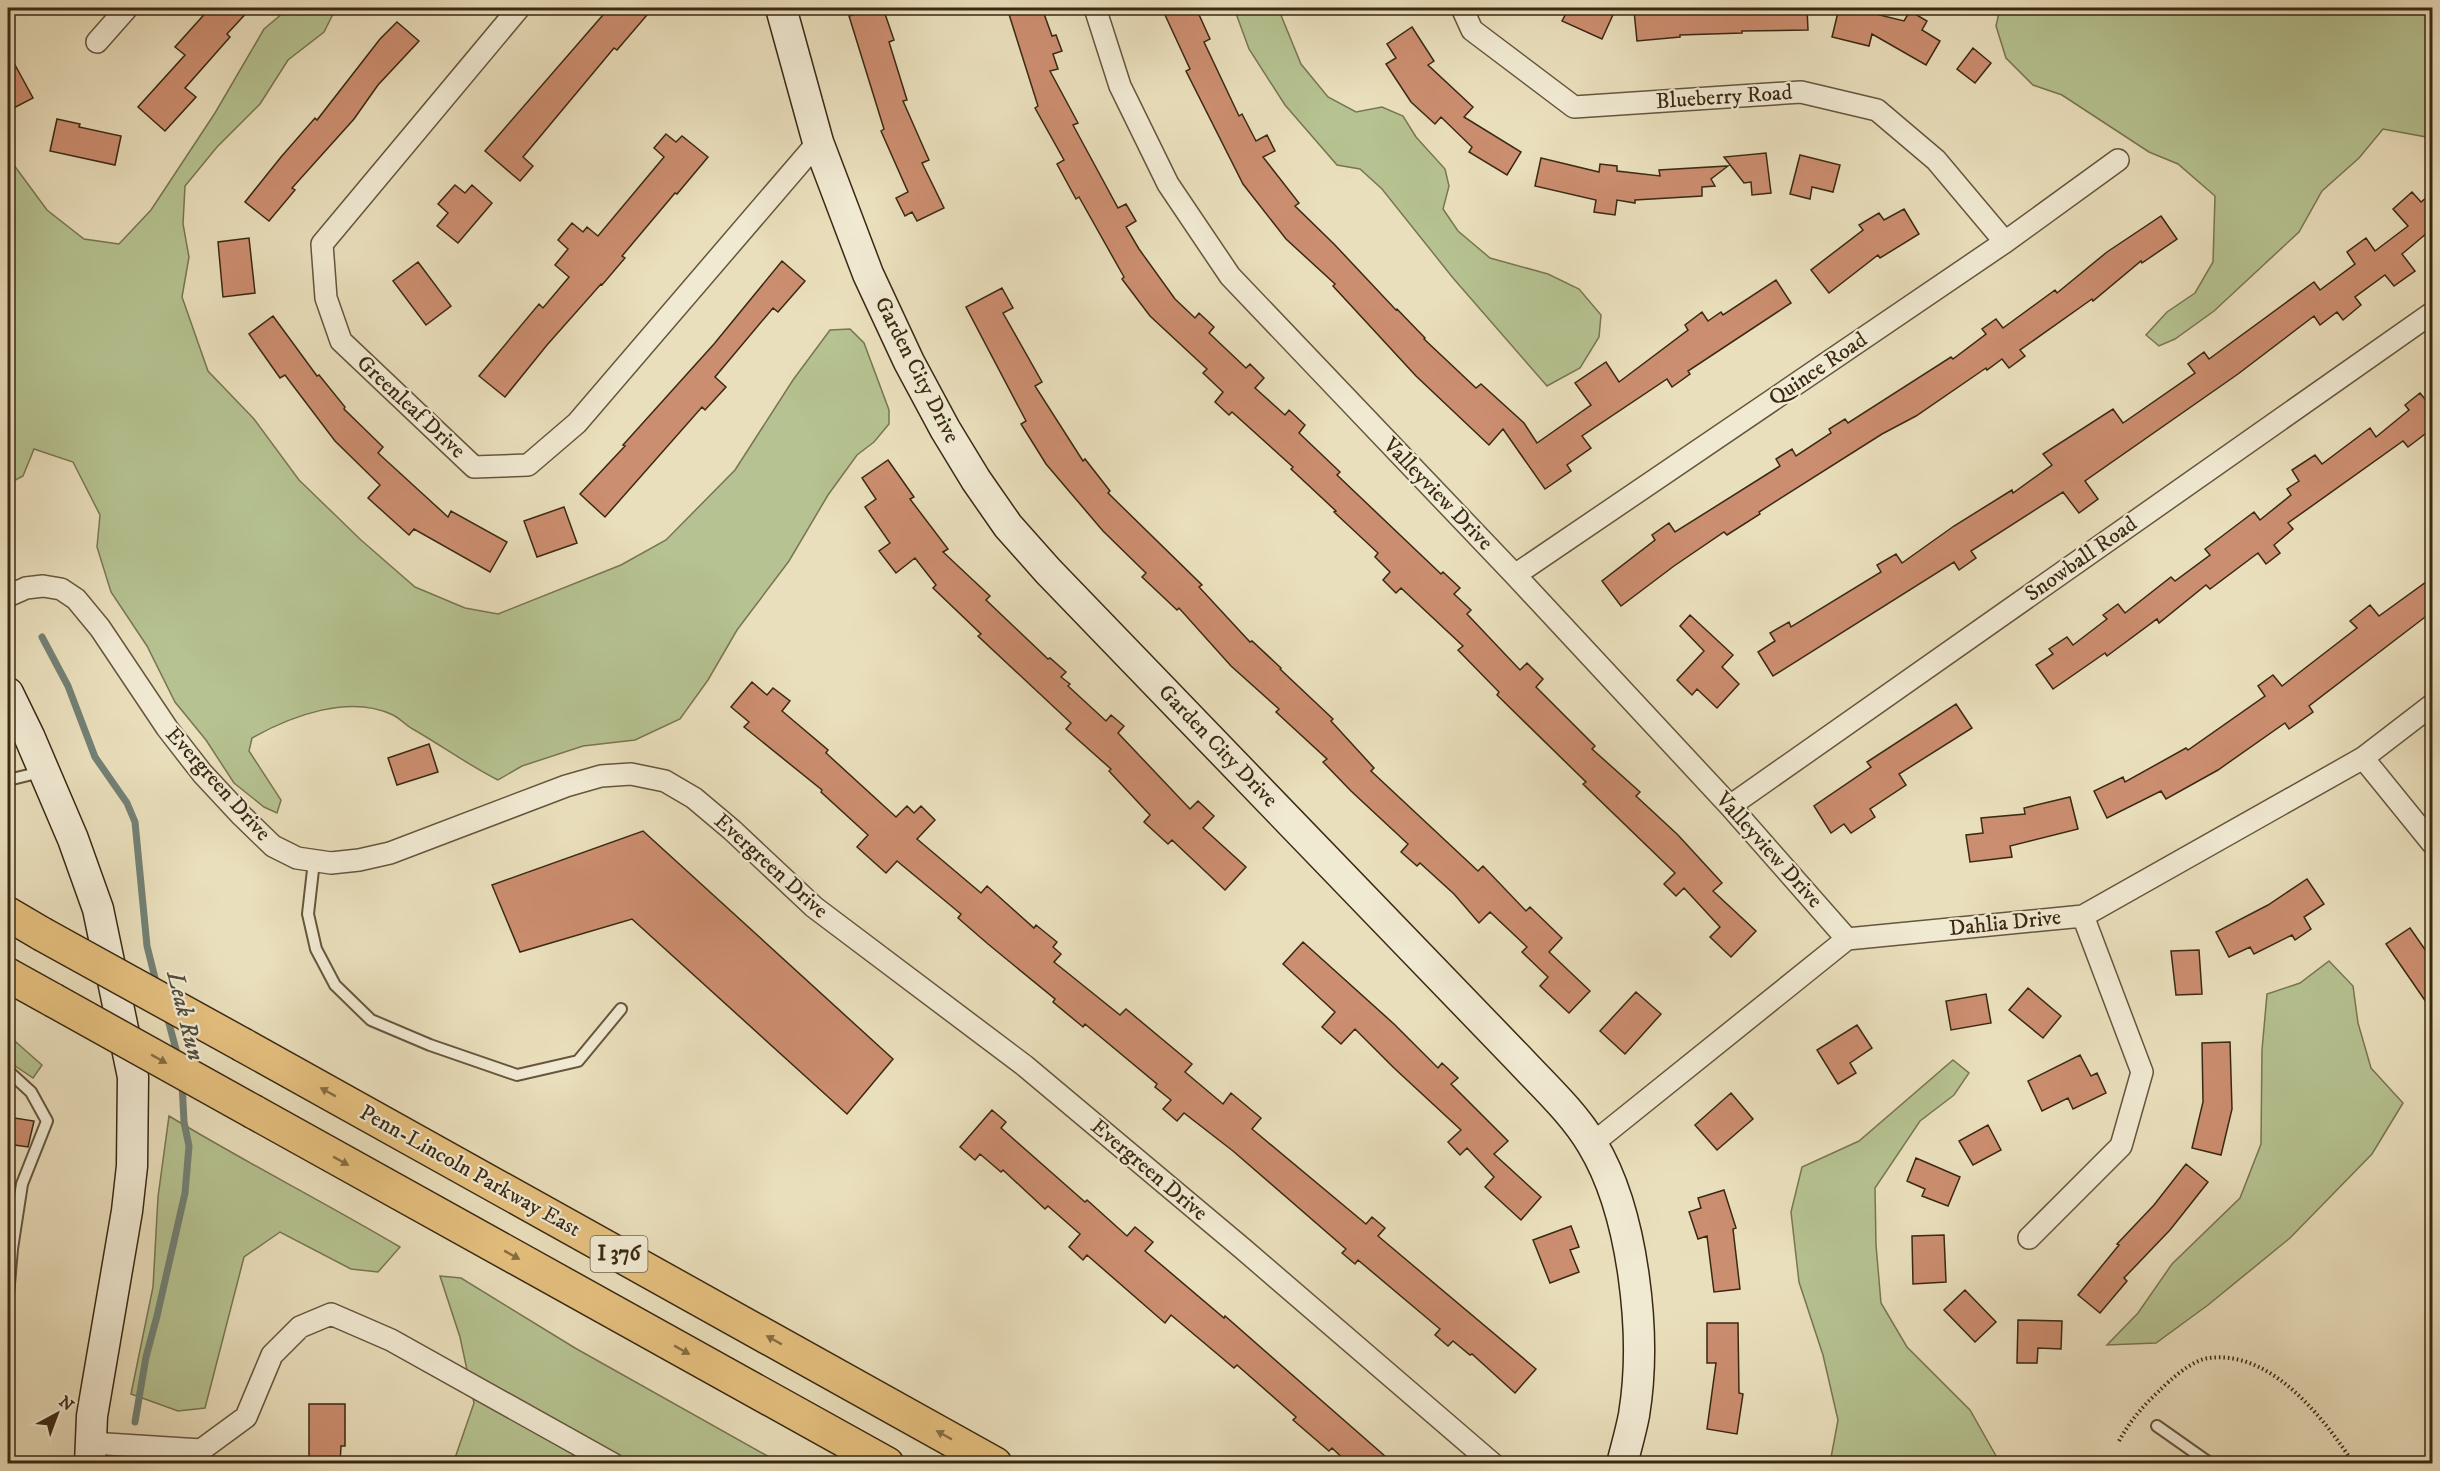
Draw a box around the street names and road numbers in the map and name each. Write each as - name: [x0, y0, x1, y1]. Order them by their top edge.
- street label: Blueberry Road: [1655, 79, 1793, 115]
- street label: Garden City Drive: [869, 292, 965, 448]
- street label: Quince Road: [1764, 326, 1872, 412]
- street label: Greenleaf Drive: [351, 350, 471, 464]
- street label: Valleyview Drive: [1377, 431, 1499, 556]
- street label: Snowball Road: [2020, 510, 2142, 608]
- street label: Garden City Drive: [1153, 679, 1283, 813]
- street label: Evergreen Drive: [160, 721, 276, 847]
- street label: Valleyview Drive: [1709, 786, 1828, 914]
- street label: Evergreen Drive: [708, 808, 834, 924]
- street label: Dahlia Drive: [1948, 904, 2062, 942]
- street label: Penn-Lincoln Parkway East: [355, 1099, 585, 1243]
- street label: Evergreen Drive: [1085, 1113, 1213, 1227]
- road number: I 376: [590, 1236, 648, 1272]

